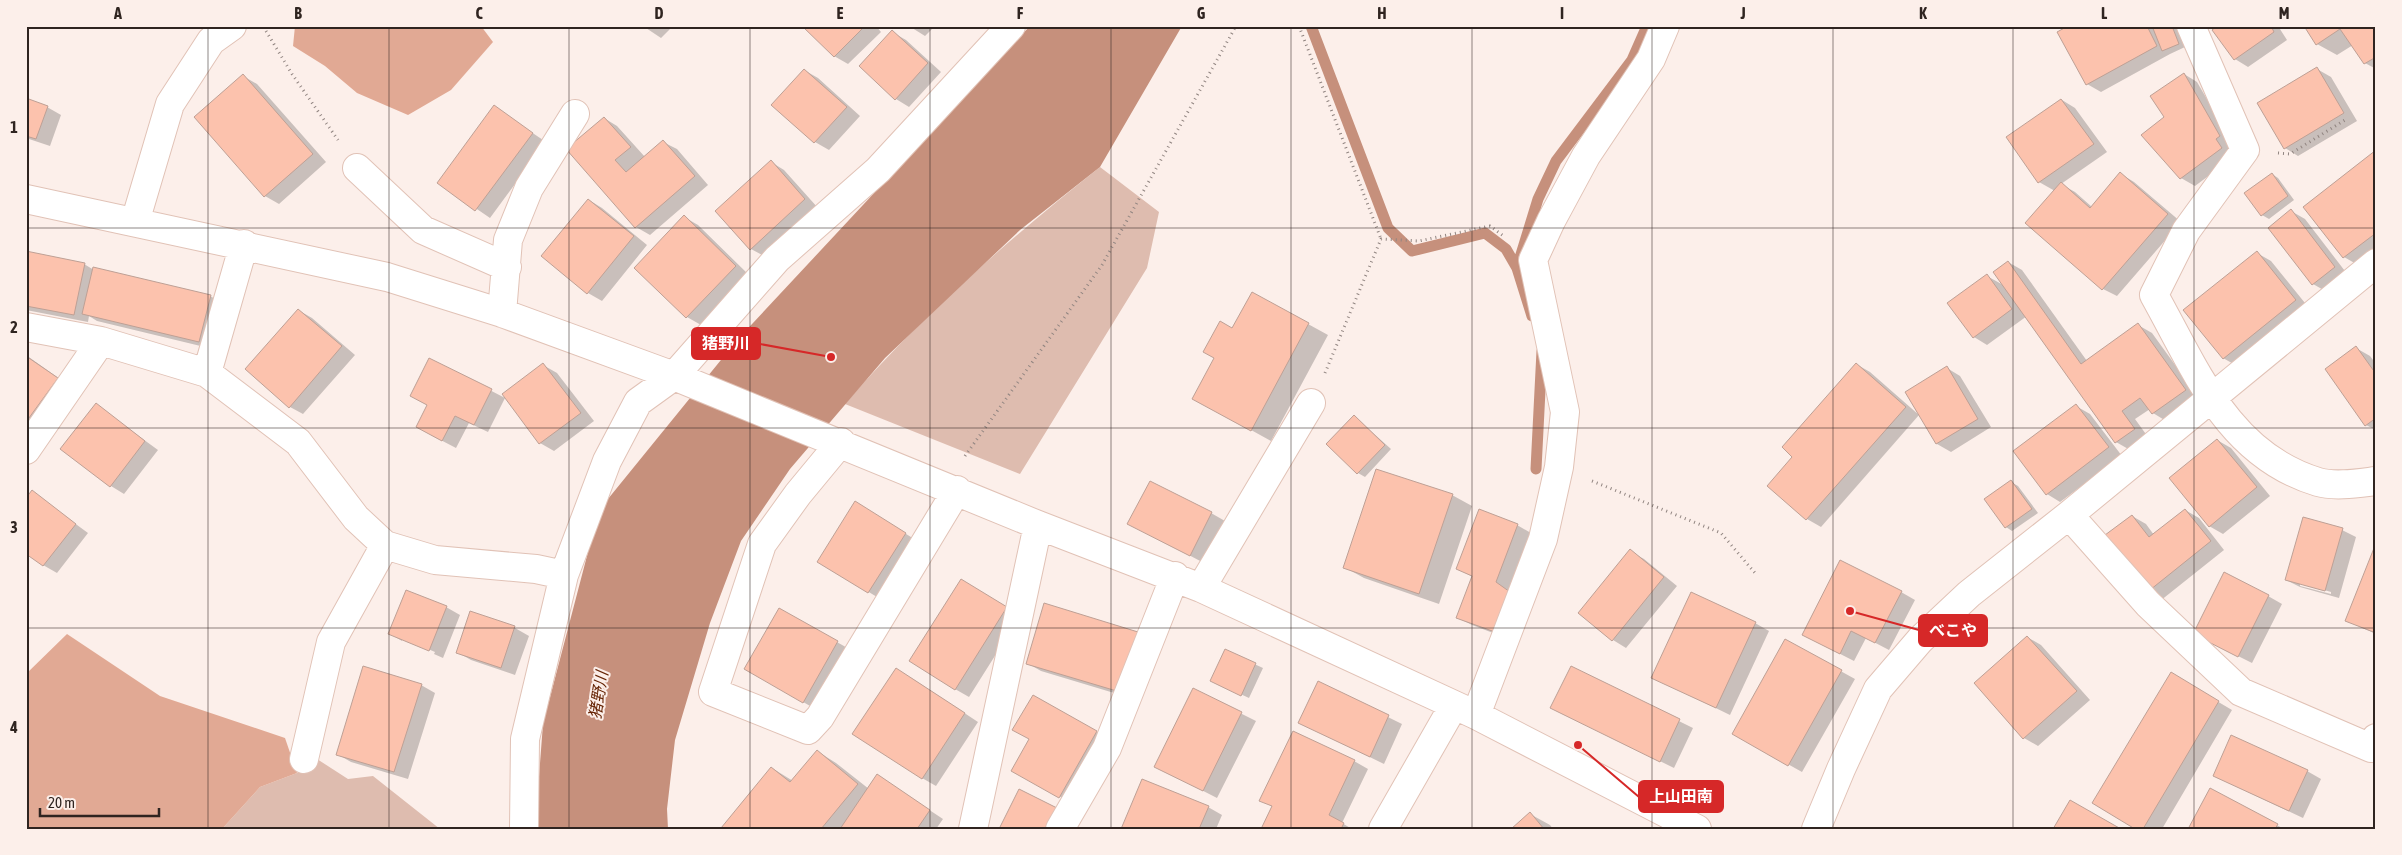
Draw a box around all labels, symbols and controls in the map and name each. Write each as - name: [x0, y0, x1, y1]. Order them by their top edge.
- text: A: [113, 4, 122, 22]
- text: B: [294, 4, 302, 22]
- text: C: [475, 4, 483, 22]
- text: D: [655, 4, 664, 22]
- text: E: [837, 4, 844, 22]
- text: F: [1017, 4, 1024, 22]
- text: G: [1197, 4, 1206, 22]
- text: H: [1377, 4, 1387, 22]
- text: I: [1560, 4, 1564, 22]
- text: J: [1739, 4, 1746, 22]
- text: K: [1919, 4, 1927, 22]
- text: L: [2101, 4, 2108, 22]
- text: M: [2279, 4, 2289, 22]
- text: 1: [10, 118, 18, 136]
- text: 2: [10, 318, 18, 336]
- callout: 猪野川: [692, 328, 760, 359]
- text: 猪野川: [702, 334, 750, 352]
- text: 3: [10, 518, 18, 536]
- callout: べこや: [1919, 615, 1987, 646]
- text: べこや: [1929, 621, 1977, 639]
- water label: 猪野川: [585, 668, 611, 720]
- text: 4: [9, 718, 18, 736]
- callout: 上山田南: [1639, 781, 1723, 812]
- scale bar: [40, 785, 159, 817]
- text: 上山田南: [1649, 787, 1713, 805]
- text: 20 m: [48, 794, 75, 811]

